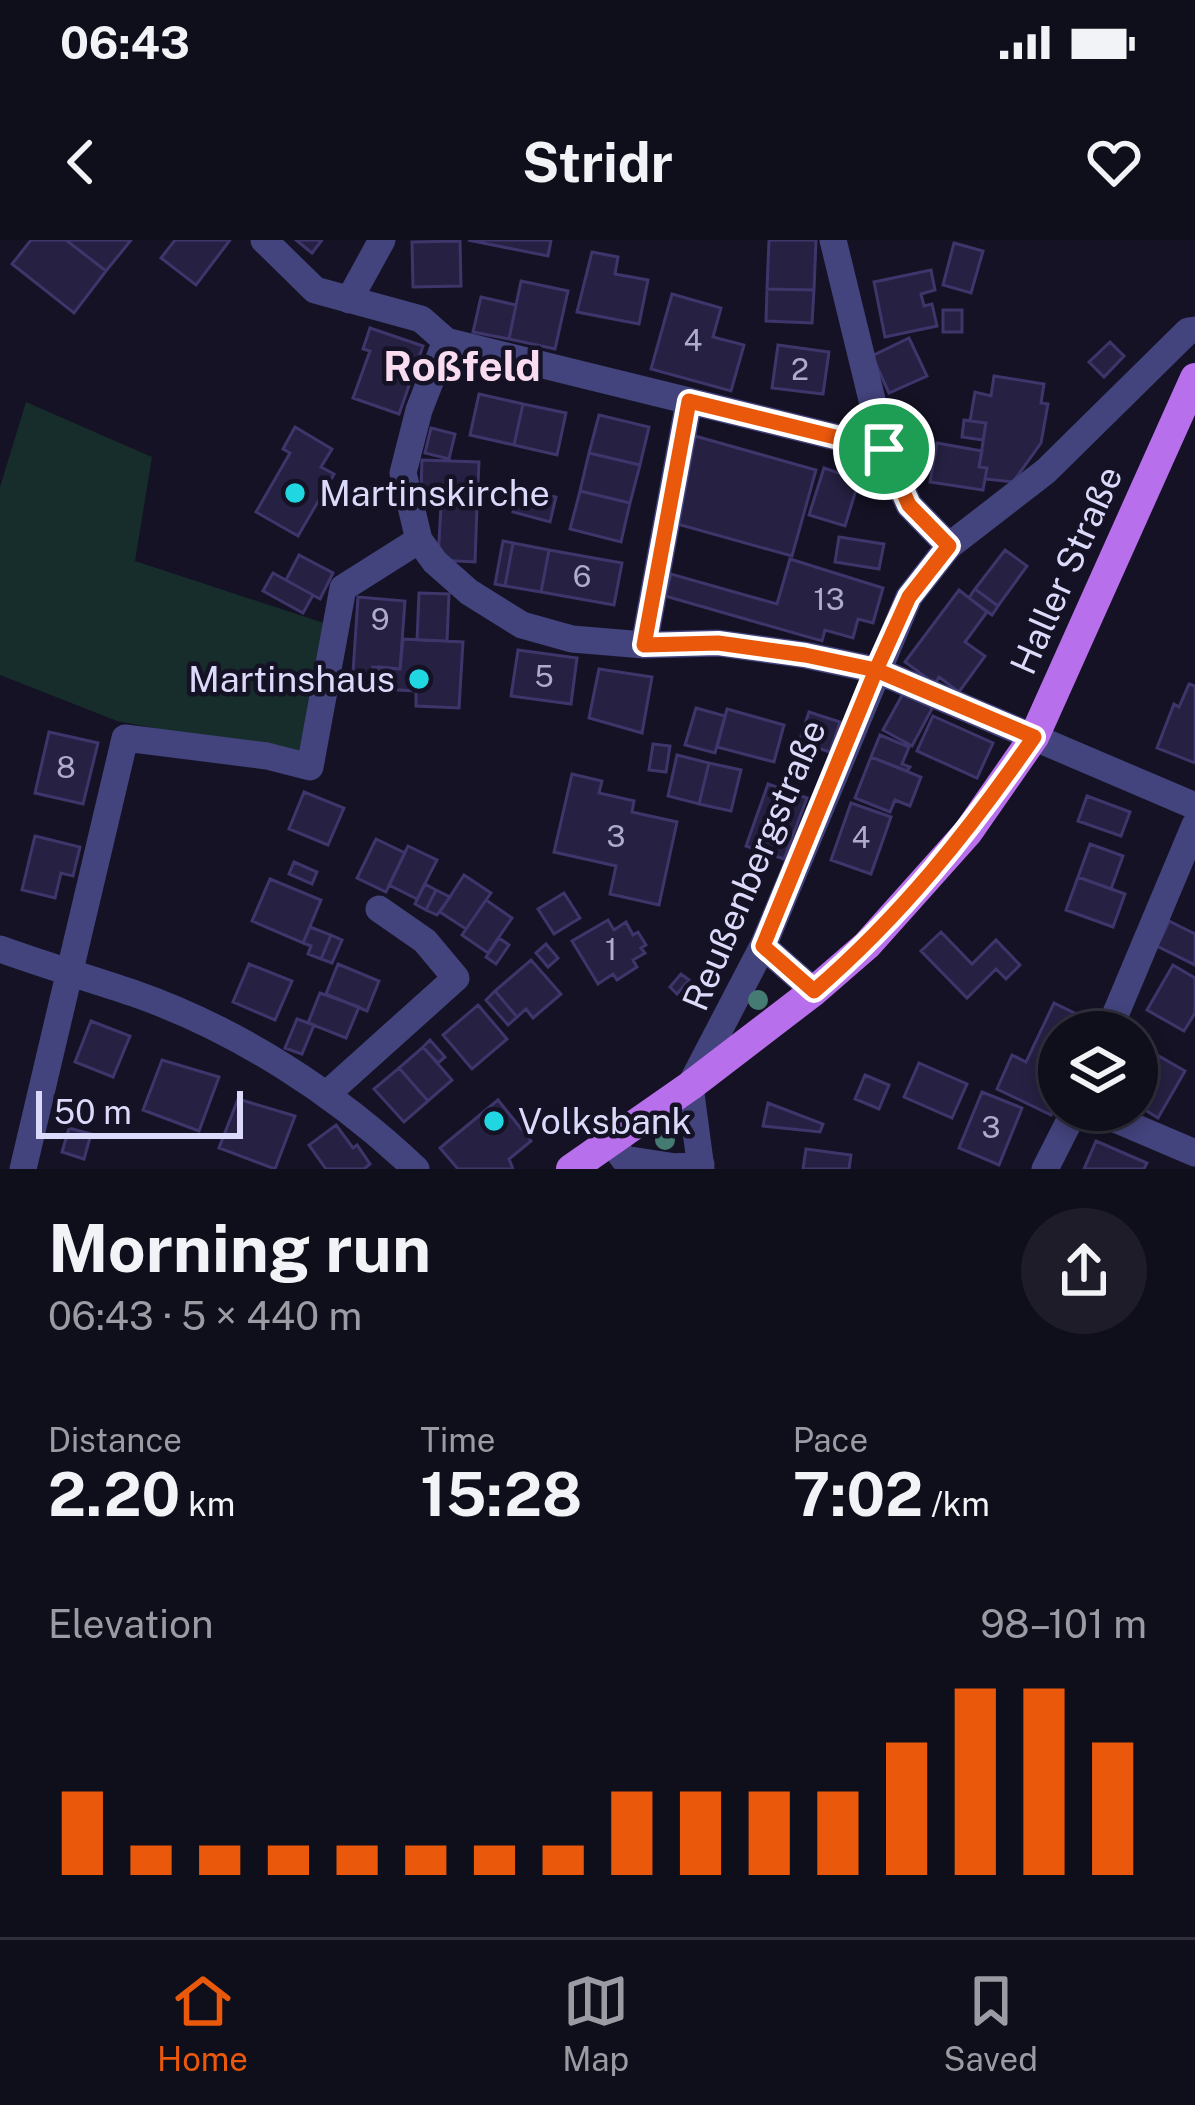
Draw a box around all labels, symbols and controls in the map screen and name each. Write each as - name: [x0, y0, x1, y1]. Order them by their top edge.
- text: 06:43: [60, 16, 190, 69]
- icon: back: [48, 129, 114, 195]
- icon: heart: [1081, 129, 1147, 195]
- text: Stridr: [522, 131, 673, 194]
- house number: 4: [684, 322, 702, 358]
- district label: Roßfeld: [383, 341, 541, 390]
- house number: 2: [791, 351, 809, 387]
- pin: [833, 398, 935, 500]
- icon: arrive: [851, 416, 917, 482]
- street label: Haller Straße: [1001, 459, 1131, 681]
- place label: Martinskirche: [319, 472, 550, 514]
- marker: Martinskirche: [282, 480, 308, 506]
- house number: 6: [573, 558, 591, 594]
- house number: 13: [813, 581, 845, 617]
- house number: 9: [371, 601, 389, 637]
- place label: Martinshaus: [188, 658, 395, 700]
- house number: 5: [534, 658, 554, 694]
- marker: Martinshaus: [406, 666, 432, 692]
- street label: Reußenbergstraße: [674, 713, 834, 1017]
- house number: 8: [56, 749, 76, 785]
- house number: 3: [607, 818, 625, 854]
- house number: 4: [852, 819, 870, 855]
- house number: 1: [605, 931, 617, 967]
- map controls: [1038, 1011, 1158, 1131]
- button: layers: [1038, 1011, 1158, 1131]
- scale bar: [36, 1085, 243, 1138]
- text: 50 m: [54, 1093, 132, 1131]
- place label: Volksbank: [518, 1100, 692, 1142]
- marker: Volksbank: [481, 1108, 507, 1134]
- house number: 3: [982, 1109, 1000, 1145]
- button: share: [1021, 1208, 1147, 1334]
- text: Morning run: [48, 1209, 431, 1287]
- text: 06:43 · 5 × 440 m: [48, 1293, 362, 1339]
- text: Distance: [48, 1421, 182, 1459]
- text: Time: [420, 1421, 496, 1459]
- text: Pace: [793, 1421, 868, 1459]
- text: 2.20: [48, 1459, 180, 1530]
- text: 15:28: [420, 1459, 582, 1530]
- text: 7:02: [793, 1459, 923, 1530]
- text: km: [180, 1485, 235, 1523]
- text: /km: [923, 1485, 990, 1523]
- text: Elevation: [48, 1601, 214, 1647]
- text: 98–101 m: [980, 1601, 1147, 1647]
- tab: Home: [157, 1968, 248, 2078]
- tab: Map: [562, 1968, 629, 2078]
- tab: Saved: [943, 1968, 1038, 2078]

